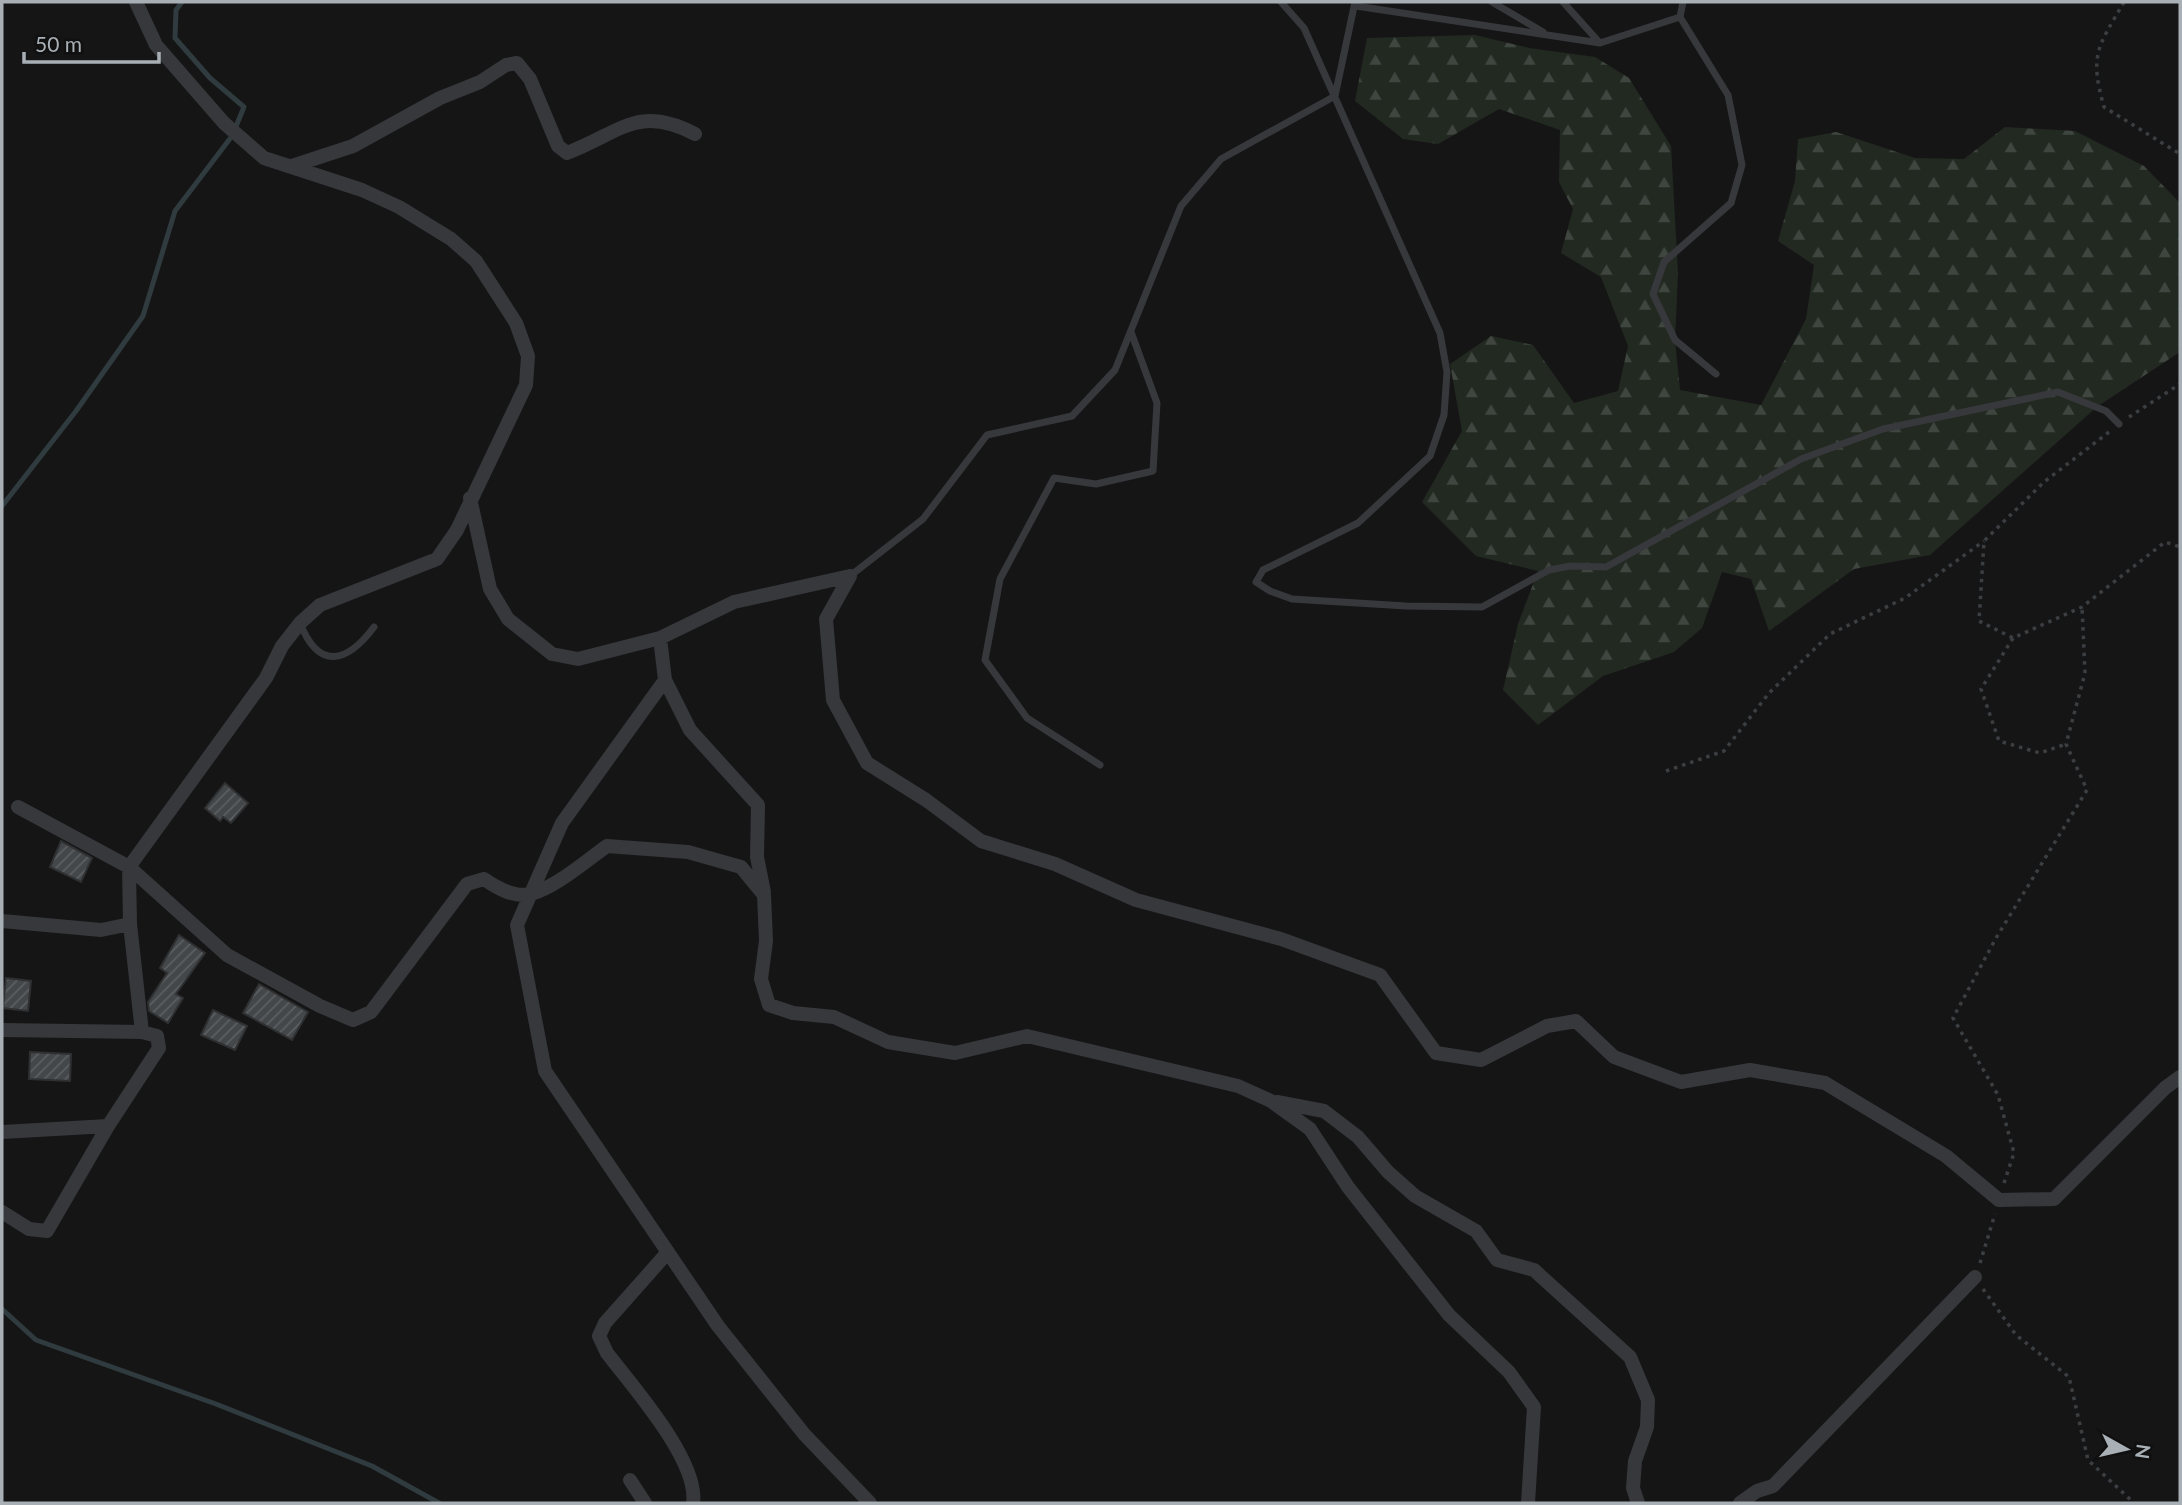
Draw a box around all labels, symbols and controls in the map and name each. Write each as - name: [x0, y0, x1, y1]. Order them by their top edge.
- scale bar: [24, 21, 159, 65]
- text: 50 m: [35, 31, 82, 56]
- north arrow: [2091, 1414, 2161, 1484]
- text: N: [2131, 1443, 2156, 1460]

